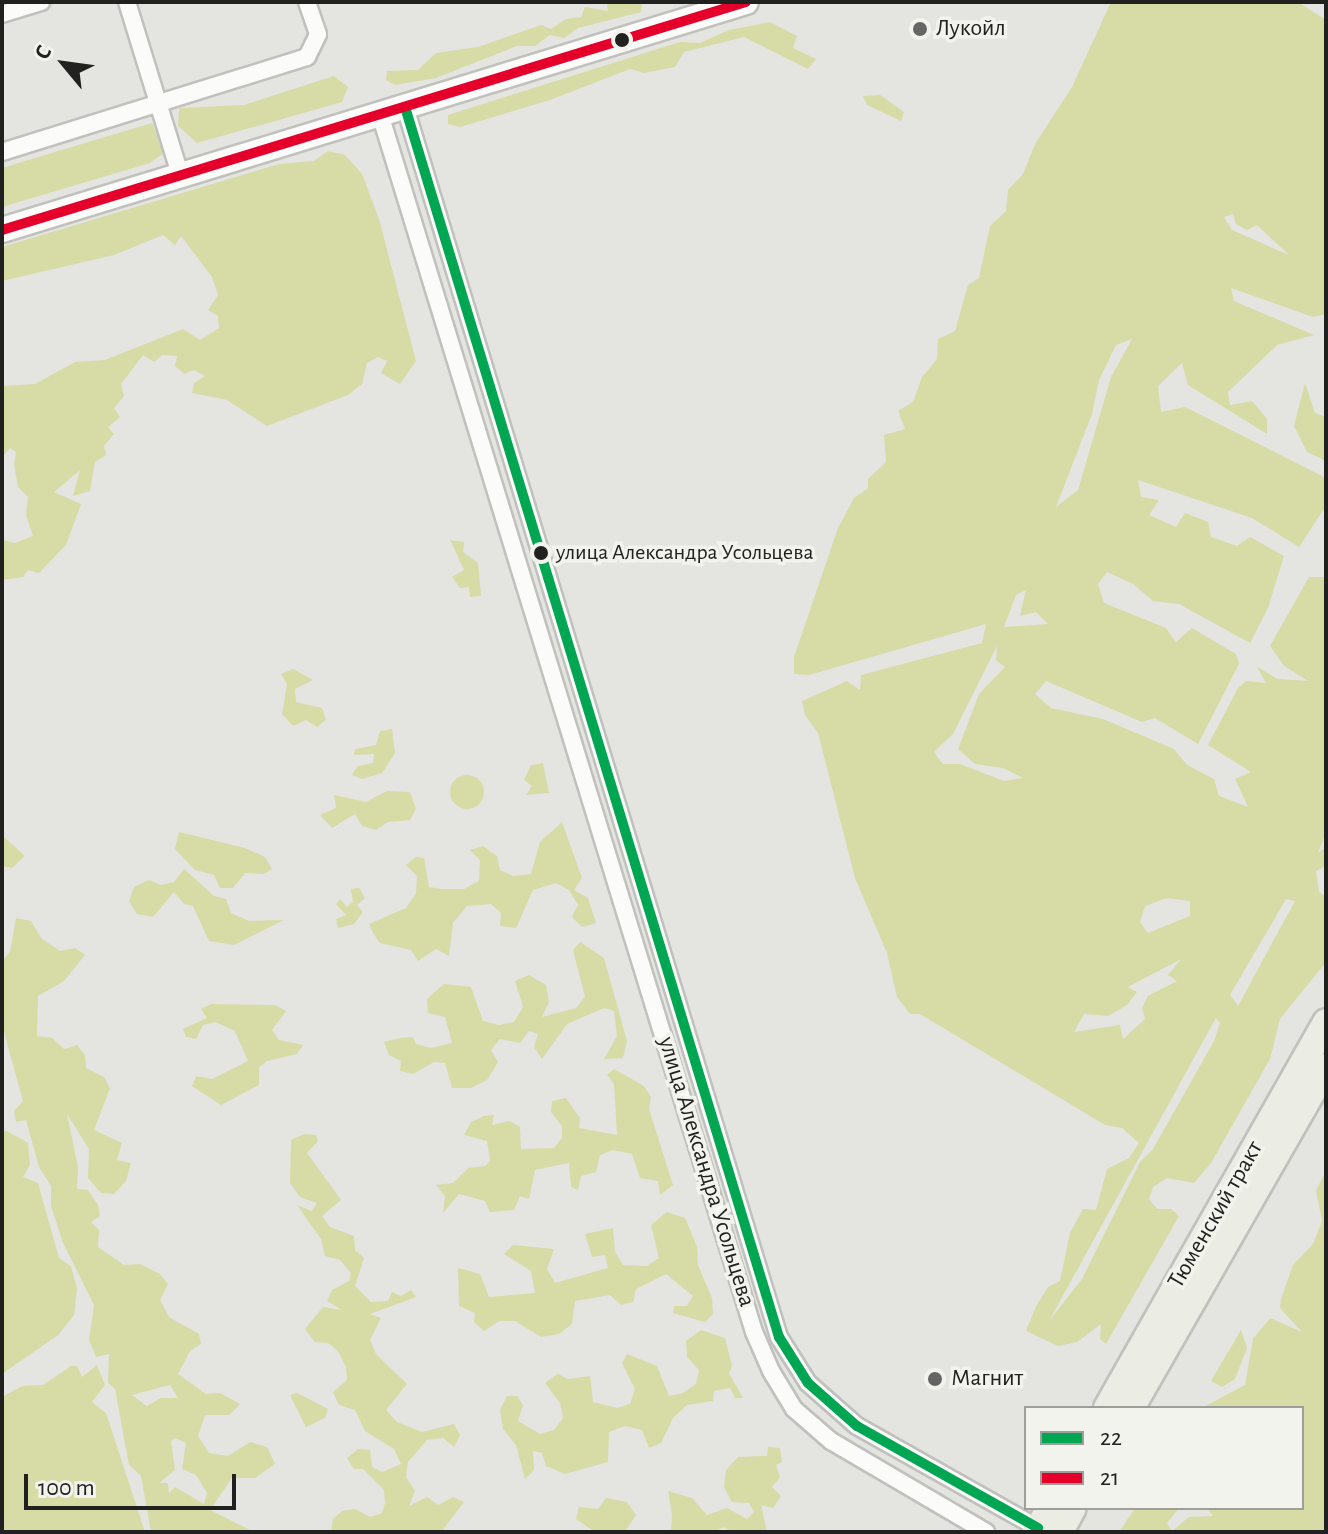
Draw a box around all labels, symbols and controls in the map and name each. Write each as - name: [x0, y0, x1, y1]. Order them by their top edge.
- place label: Лукойл: [936, 15, 1006, 43]
- marker: Лукойл: [911, 20, 929, 38]
- north arrow: [24, 24, 104, 104]
- unlabelled marker: [614, 32, 630, 48]
- text: С: [30, 42, 56, 63]
- place label: улица Александра Усольцева: [556, 540, 813, 566]
- marker: улица Александра Усольцева: [533, 545, 549, 561]
- street label: улица Александра Усольцева: [651, 1033, 761, 1311]
- street label: Тюменский тракт: [1162, 1136, 1270, 1294]
- place label: Магнит: [951, 1365, 1023, 1393]
- marker: Магнит: [926, 1370, 944, 1388]
- legend: [1024, 1406, 1304, 1510]
- text: 22: [1100, 1426, 1122, 1450]
- scale bar: [28, 1458, 240, 1508]
- text: 21: [1100, 1466, 1119, 1490]
- text: 100 m: [38, 1476, 95, 1500]

